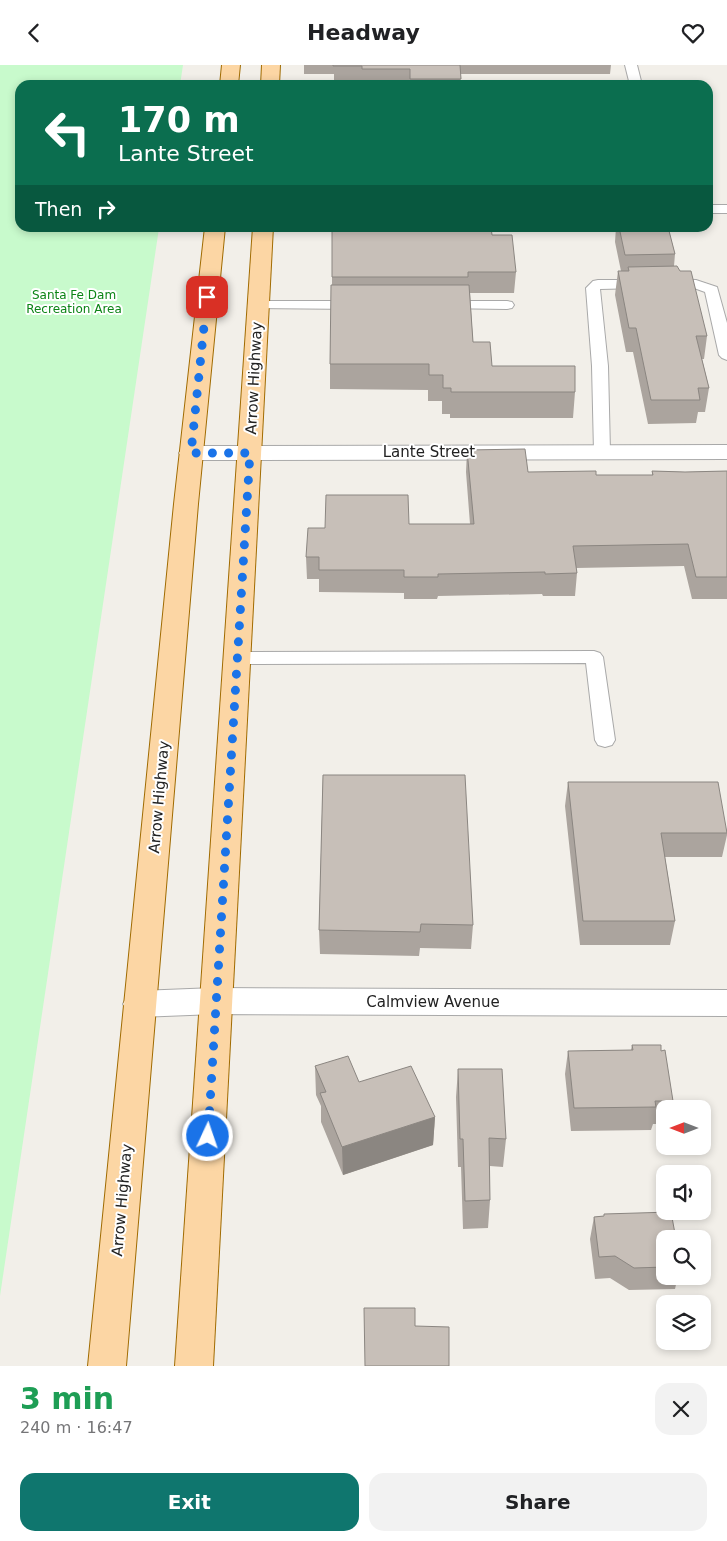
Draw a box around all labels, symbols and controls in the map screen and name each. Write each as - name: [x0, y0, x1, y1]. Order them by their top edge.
- icon: back: [20, 19, 48, 47]
- icon: heart: [679, 19, 707, 47]
- text: Headway: [307, 20, 420, 45]
- icon: left: [35, 100, 100, 165]
- text: 170 m: [118, 100, 240, 140]
- text: Lante Street: [118, 141, 254, 166]
- icon: right: [92, 195, 120, 223]
- text: Then: [35, 198, 82, 220]
- pin: [186, 276, 228, 318]
- icon: arrive: [193, 283, 221, 311]
- park label: Santa Fe Dam Recreation Area: [26, 288, 122, 316]
- street label: Arrow Highway: [242, 321, 266, 435]
- street label: Lante Street: [383, 443, 475, 461]
- street label: Arrow Highway: [145, 740, 173, 854]
- street label: Calmview Avenue: [366, 993, 500, 1011]
- north arrow: [656, 1100, 711, 1155]
- map controls: [656, 1100, 711, 1350]
- position arrow: [181, 1109, 233, 1161]
- street label: Arrow Highway: [108, 1143, 136, 1257]
- button: sound: [656, 1165, 711, 1220]
- button: search: [656, 1230, 711, 1285]
- button: layers: [656, 1295, 711, 1350]
- text: 3 min: [20, 1381, 114, 1416]
- button: close: [655, 1383, 707, 1435]
- text: 240 m · 16:47: [20, 1418, 133, 1437]
- button: Exit: [20, 1473, 359, 1531]
- button: Share: [369, 1473, 707, 1531]

